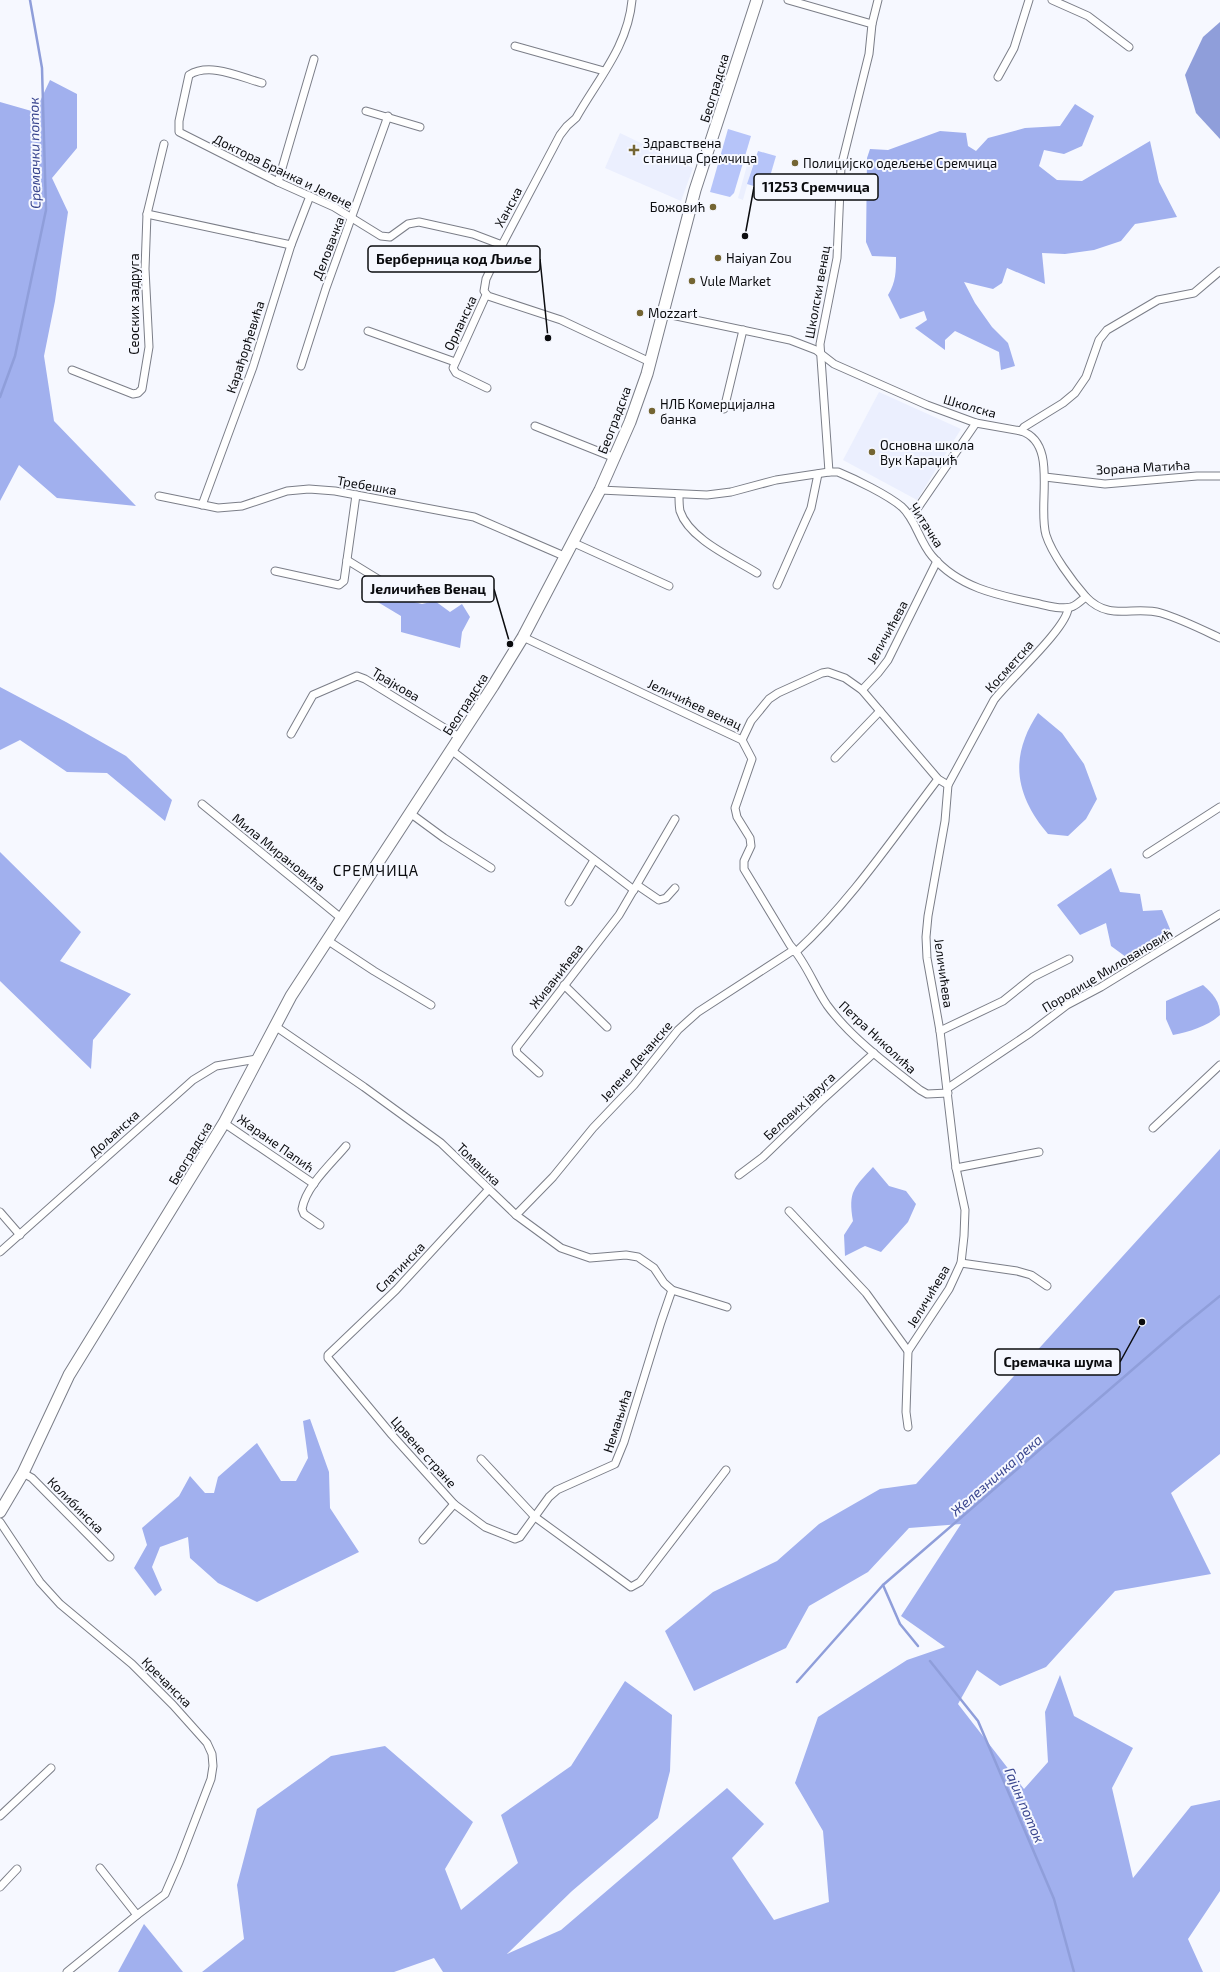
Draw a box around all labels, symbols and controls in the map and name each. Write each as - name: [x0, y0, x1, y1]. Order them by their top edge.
- street label: Београдска: [696, 52, 732, 124]
- water label: Сремачки поток: [25, 96, 43, 209]
- street label: Доктора Бранка и Јелене: [211, 130, 355, 212]
- place label: Здравствена станица Сремчица: [643, 135, 757, 166]
- marker: Здравствена станица Сремчица: [628, 144, 640, 156]
- place label: Полицијско одељење Сремчица: [803, 155, 997, 171]
- marker: Полицијско одељење Сремчица: [790, 158, 800, 168]
- callout: 11253 Сремчица: [754, 174, 878, 200]
- text: 11253 Сремчица: [762, 178, 870, 195]
- street label: Ханска: [491, 184, 525, 230]
- place label: Божовић: [650, 199, 705, 215]
- marker: Божовић: [708, 202, 718, 212]
- street label: Деловачка: [309, 214, 347, 282]
- street label: Школски венац: [801, 244, 833, 340]
- callout: Берберница код Љиље: [368, 246, 540, 272]
- text: Берберница код Љиље: [376, 250, 532, 267]
- place label: Haiyan Zou: [726, 250, 792, 266]
- street label: Сеоских задруга: [126, 253, 142, 355]
- marker: Haiyan Zou: [713, 253, 723, 263]
- place label: Vule Market: [700, 273, 771, 289]
- marker: Vule Market: [687, 276, 697, 286]
- street label: Орланска: [440, 293, 480, 353]
- street label: Карађорђевића: [223, 299, 267, 395]
- place label: Mozzart: [648, 305, 697, 321]
- marker: Mozzart: [635, 308, 645, 318]
- street label: Београдска: [594, 384, 634, 456]
- street label: Школска: [942, 391, 998, 421]
- place label: НЛБ Комерцијална банка: [660, 396, 775, 427]
- marker: НЛБ Комерцијална банка: [647, 406, 657, 416]
- place label: Основна школа Вук Караџић: [880, 437, 974, 468]
- marker: Основна школа Вук Караџић: [867, 447, 877, 457]
- street label: Зорана Матића: [1095, 457, 1191, 477]
- street label: Требешка: [336, 472, 398, 498]
- street label: Читачка: [907, 500, 947, 550]
- callout: Јеличићев Венац: [362, 576, 494, 602]
- text: Јеличићев Венац: [370, 580, 486, 597]
- street label: Јеличићева: [863, 598, 911, 666]
- street label: Косметска: [981, 637, 1037, 695]
- street label: Трајкова: [369, 663, 423, 705]
- street label: Београдска: [439, 670, 491, 738]
- street label: Јеличићев венац: [645, 675, 745, 733]
- street label: Мила Мирановића: [229, 810, 329, 894]
- district label: СРЕМЧИЦА: [333, 861, 419, 879]
- street label: Породице Миловановић: [1039, 925, 1175, 1015]
- street label: Јеличићева: [931, 937, 957, 1009]
- street label: Живанићева: [526, 940, 586, 1012]
- street label: Петра Николића: [836, 997, 920, 1077]
- street label: Јелене Дечанске: [597, 1018, 675, 1104]
- street label: Белових јаруга: [760, 1069, 838, 1143]
- street label: Дољанска: [86, 1106, 142, 1160]
- street label: Жаране Папић: [235, 1111, 317, 1175]
- street label: Београдска: [165, 1118, 215, 1188]
- street label: Томашка: [454, 1139, 504, 1189]
- street label: Слатинска: [372, 1238, 428, 1296]
- street label: Јеличићева: [903, 1262, 953, 1330]
- callout: Сремачка шума: [995, 1349, 1120, 1375]
- text: Сремачка шума: [1003, 1353, 1113, 1370]
- street label: Немањића: [599, 1387, 635, 1455]
- street label: Црвене стране: [388, 1413, 460, 1491]
- water label: Железничка река: [946, 1431, 1045, 1520]
- street label: Колибинска: [44, 1473, 108, 1537]
- street label: Кречанска: [139, 1654, 195, 1710]
- water label: Гајин поток: [1002, 1765, 1049, 1846]

